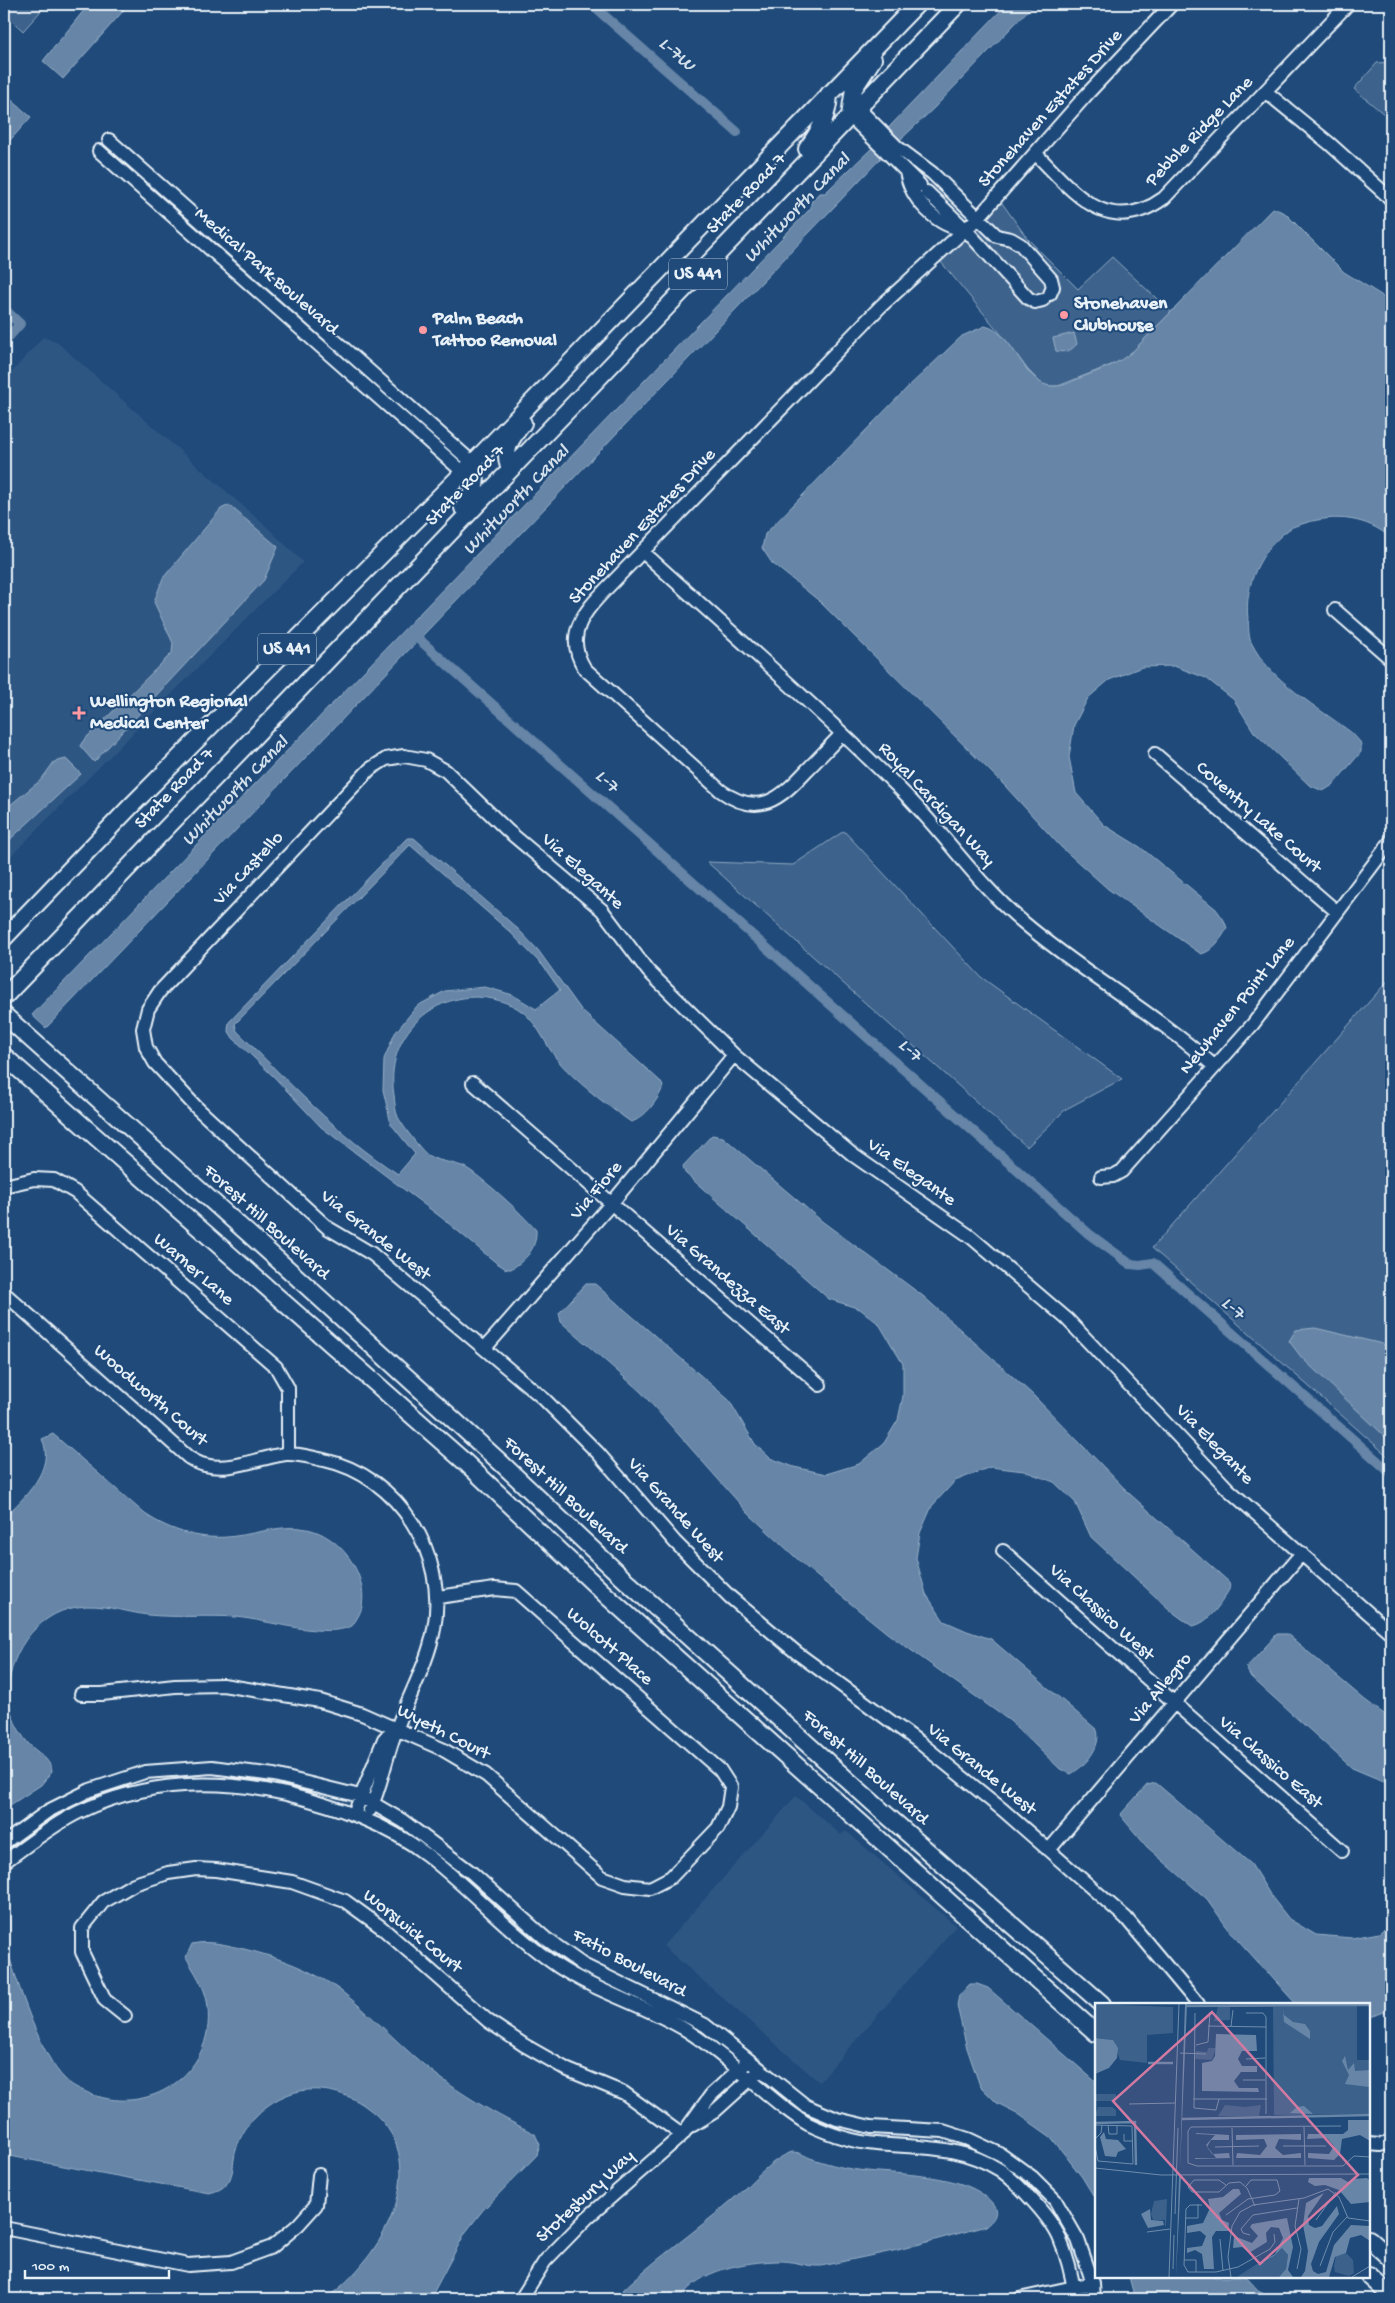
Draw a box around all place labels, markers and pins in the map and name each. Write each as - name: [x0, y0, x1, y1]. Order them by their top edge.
- place label: Stonehaven Clubhouse: [1073, 293, 1168, 338]
- place label: Palm Beach Tattoo Removal: [431, 308, 557, 353]
- marker: Stonehaven Clubhouse: [1058, 309, 1070, 321]
- marker: Palm Beach Tattoo Removal: [417, 324, 429, 336]
- place label: Wellington Regional Medical Center: [89, 691, 248, 736]
- marker: Wellington Regional Medical Center: [72, 706, 86, 720]

